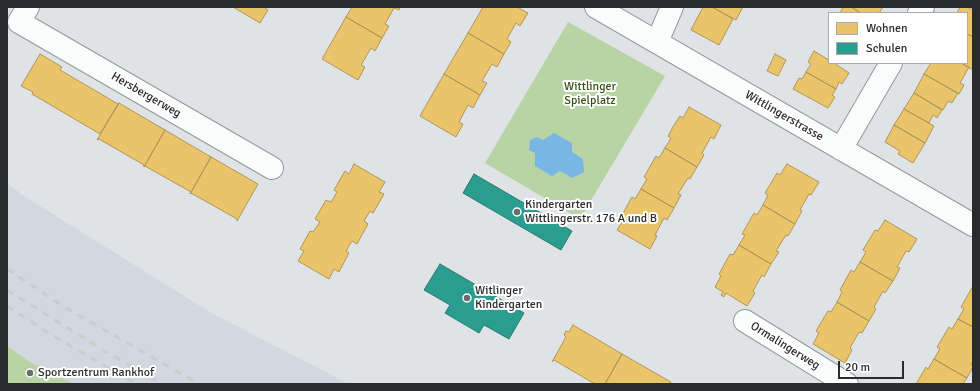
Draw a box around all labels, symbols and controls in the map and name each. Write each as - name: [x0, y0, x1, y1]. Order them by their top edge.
- legend: [828, 12, 968, 64]
- text: Wohnen: [866, 21, 908, 36]
- text: Schulen: [866, 41, 907, 56]
- street label: Hersbergerweg: [109, 69, 183, 121]
- park label: Wittlinger Spielplatz: [564, 80, 616, 108]
- street label: Wittlingerstrasse: [742, 88, 826, 144]
- place label: Kindergarten Wittlingerstr. 176 A und B: [525, 198, 657, 226]
- marker: Kindergarten Wittlingerstr. 176 A und B: [512, 207, 522, 217]
- place label: Witlinger Kindergarten: [475, 284, 542, 312]
- marker: Witlinger Kindergarten: [462, 293, 472, 303]
- street label: Ormalingerweg: [748, 319, 822, 373]
- scale bar: [840, 353, 906, 379]
- text: 20 m: [845, 360, 870, 375]
- place label: Sportzentrum Rankhof: [38, 366, 154, 380]
- marker: Sportzentrum Rankhof: [25, 368, 35, 378]

